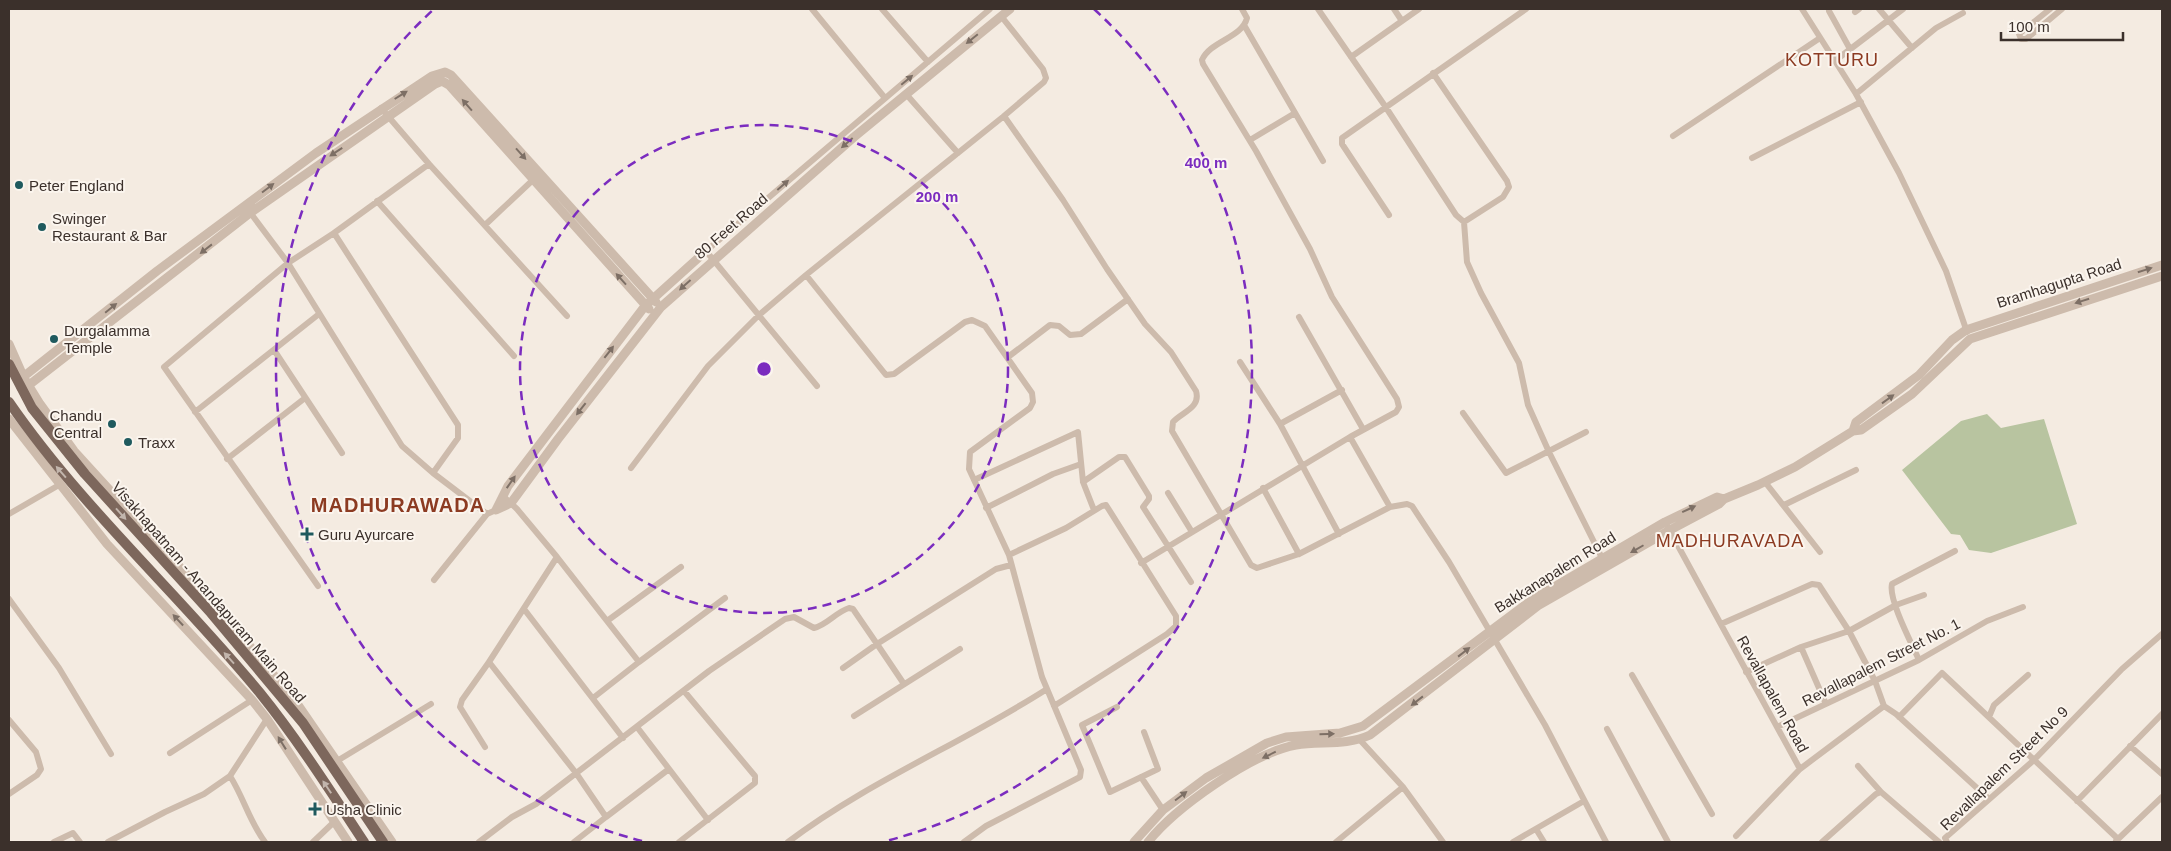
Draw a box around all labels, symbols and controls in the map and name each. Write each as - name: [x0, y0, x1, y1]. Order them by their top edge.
- scale bar: [2001, 10, 2124, 42]
- text: 100 m: [2008, 18, 2050, 35]
- one-way arrow: [966, 34, 979, 45]
- district label: KOTTURU: [1785, 50, 1879, 70]
- one-way arrow: [900, 74, 912, 86]
- one-way arrow: [395, 91, 408, 100]
- one-way arrow: [461, 99, 472, 112]
- one-way arrow: [842, 137, 854, 149]
- one-way arrow: [329, 147, 343, 157]
- one-way arrow: [515, 147, 527, 159]
- text: 400 m: [1185, 154, 1227, 171]
- place label: Peter England: [29, 177, 124, 194]
- marker: Peter England: [13, 179, 25, 191]
- one-way arrow: [776, 179, 788, 191]
- one-way arrow: [261, 183, 274, 194]
- text: 200 m: [916, 188, 958, 205]
- street label: 80 Feet Road: [691, 190, 771, 262]
- place label: Swinger Restaurant & Bar: [52, 210, 167, 244]
- marker: Swinger Restaurant & Bar: [36, 221, 48, 233]
- one-way arrow: [200, 243, 213, 254]
- street label: Bramhagupta Road: [1995, 255, 2123, 311]
- one-way arrow: [2137, 266, 2152, 274]
- one-way arrow: [615, 273, 627, 285]
- one-way arrow: [680, 279, 692, 291]
- one-way arrow: [2075, 298, 2090, 306]
- one-way arrow: [104, 303, 117, 314]
- place label: Durgalamma Temple: [64, 322, 151, 356]
- marker: Durgalamma Temple: [48, 333, 60, 345]
- one-way arrow: [604, 346, 615, 359]
- centre of rings: [755, 360, 773, 378]
- one-way arrow: [1881, 394, 1895, 404]
- one-way arrow: [576, 402, 586, 416]
- place label: Chandu Central: [49, 407, 102, 441]
- marker: Chandu Central: [106, 418, 118, 430]
- place label: Traxx: [138, 434, 175, 451]
- marker: Traxx: [122, 436, 134, 448]
- one-way arrow: [56, 466, 67, 479]
- one-way arrow: [506, 475, 516, 488]
- street label: Visakhapatnam - Anandapuram Main Road: [109, 478, 309, 706]
- district label: MADHURAWADA: [311, 494, 485, 516]
- one-way arrow: [1682, 505, 1696, 513]
- one-way arrow: [116, 508, 127, 521]
- place label: Guru Ayurcare: [318, 526, 414, 543]
- marker: Guru Ayurcare: [300, 527, 314, 541]
- street label: Bakkanapalem Road: [1491, 528, 1619, 616]
- district label: MADHURAVADA: [1656, 531, 1804, 551]
- one-way arrow: [1630, 544, 1643, 553]
- one-way arrow: [172, 614, 184, 626]
- street label: Revallapalem Street No. 1: [1799, 615, 1963, 709]
- street label: Revallapalem Road: [1734, 633, 1812, 755]
- one-way arrow: [1457, 646, 1470, 657]
- one-way arrow: [223, 652, 234, 665]
- one-way arrow: [1411, 695, 1424, 706]
- street label: Revallapalem Street No 9: [1937, 703, 2071, 833]
- one-way arrow: [1319, 729, 1335, 737]
- one-way arrow: [278, 737, 287, 750]
- one-way arrow: [1262, 751, 1277, 759]
- one-way arrow: [322, 780, 332, 794]
- one-way arrow: [1174, 790, 1187, 801]
- place label: Usha Clinic: [326, 801, 402, 818]
- marker: Usha Clinic: [308, 802, 322, 816]

